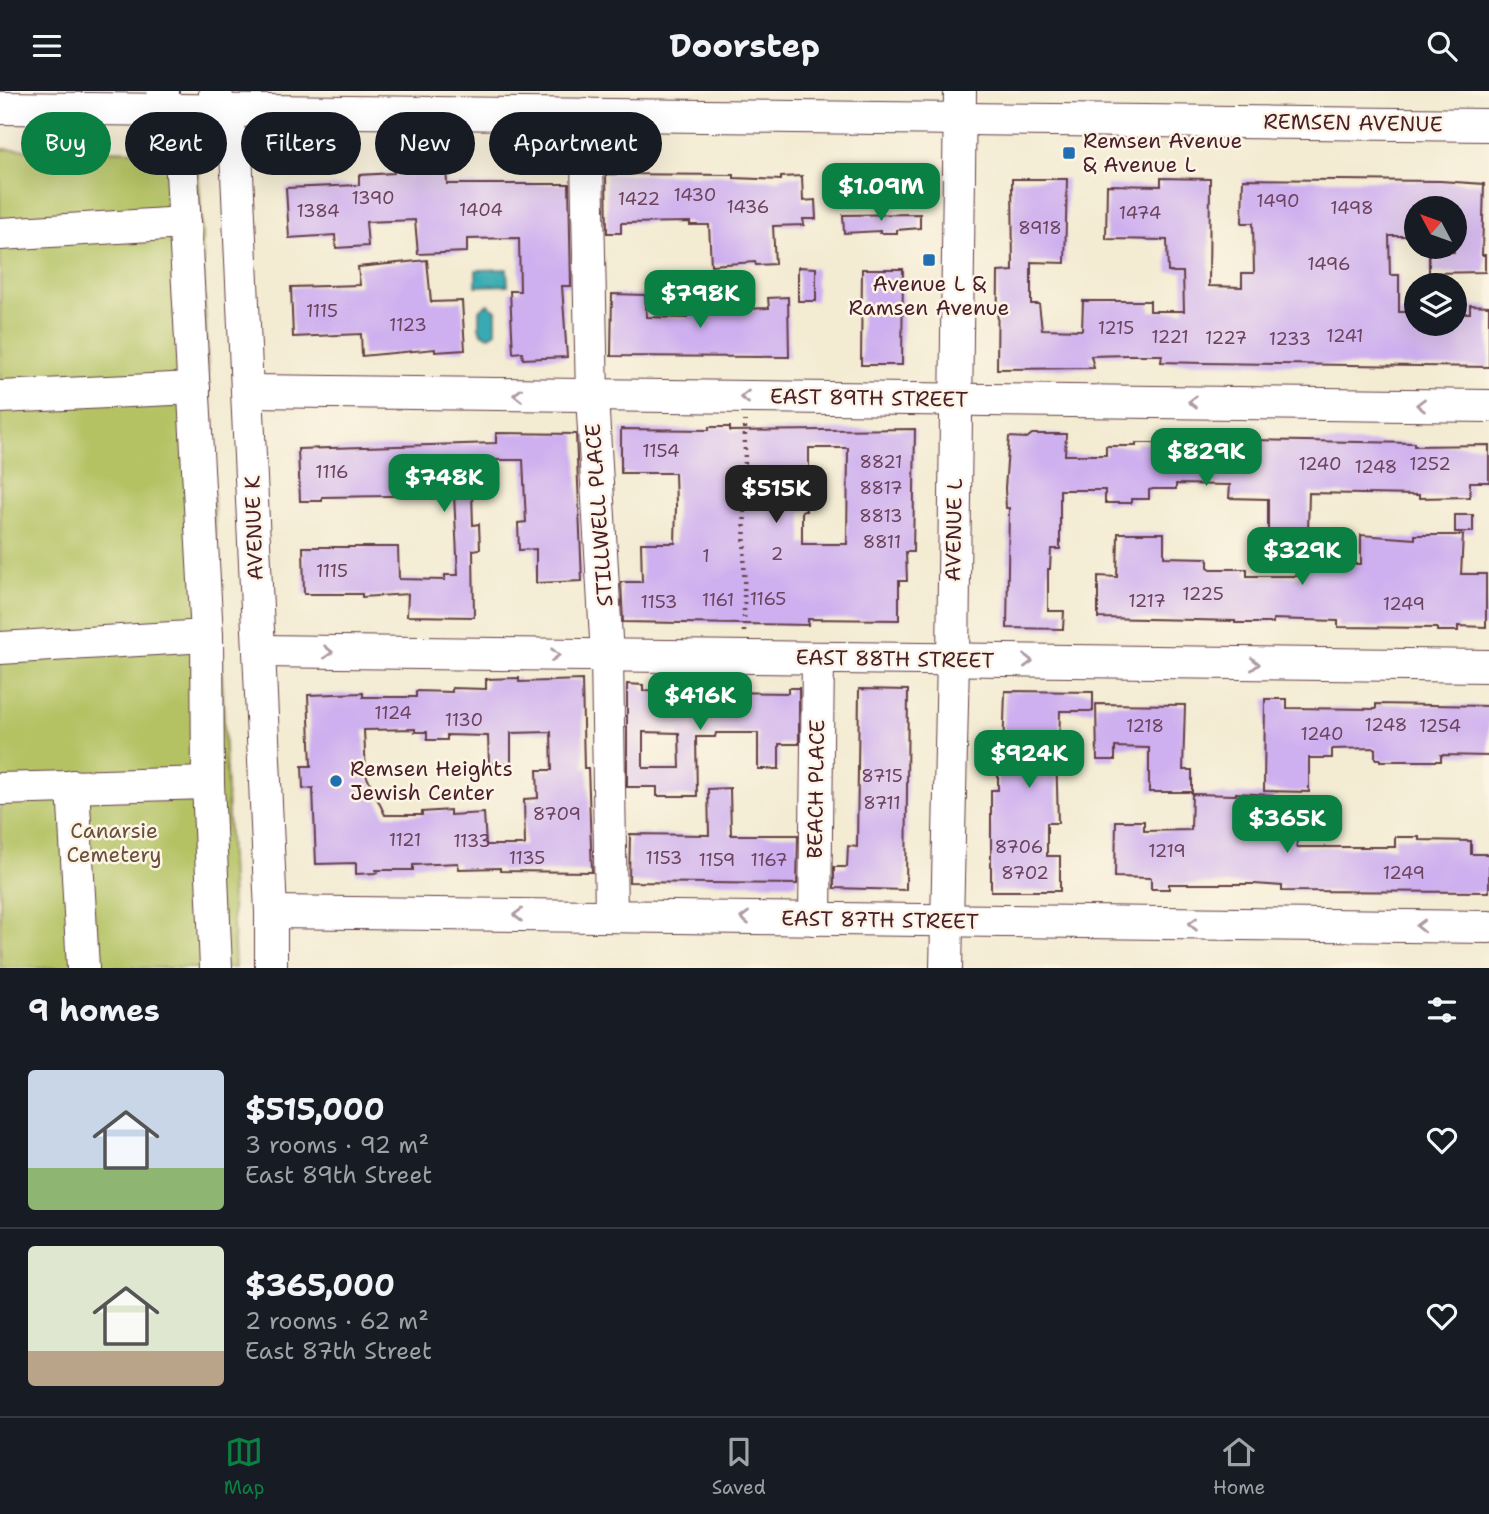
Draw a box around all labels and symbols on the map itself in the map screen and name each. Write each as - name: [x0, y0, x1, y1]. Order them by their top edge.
- street label: REMSEN AVENUE: [1263, 107, 1443, 139]
- place label: Remsen Avenue & Avenue L: [1083, 127, 1242, 179]
- marker: Remsen Avenue & Avenue L: [1061, 145, 1077, 161]
- pin: $1.09M: [824, 163, 938, 223]
- house number: 1430: [674, 183, 716, 207]
- house number: 1390: [351, 186, 395, 210]
- house number: 1422: [618, 187, 660, 211]
- house number: 1490: [1256, 189, 1300, 213]
- house number: 1436: [727, 195, 769, 219]
- house number: 1498: [1330, 196, 1374, 220]
- north arrow: [1404, 196, 1466, 259]
- house number: 1404: [459, 198, 503, 222]
- house number: 1384: [296, 199, 340, 223]
- house number: 1474: [1119, 201, 1161, 225]
- house number: 8918: [1018, 216, 1062, 240]
- marker: Avenue L & Ramsen Avenue: [921, 252, 937, 268]
- house number: 1496: [1307, 252, 1351, 276]
- place label: Avenue L & Ramsen Avenue: [849, 270, 1009, 322]
- pin: $798K: [651, 271, 749, 330]
- house number: 1115: [306, 299, 338, 323]
- house number: 1123: [389, 313, 427, 337]
- house number: 1215: [1098, 316, 1134, 340]
- house number: 1241: [1326, 324, 1364, 348]
- house number: 1221: [1151, 325, 1189, 349]
- house number: 1227: [1205, 326, 1247, 350]
- house number: 1233: [1269, 327, 1311, 351]
- street label: EAST 89TH STREET: [770, 382, 968, 414]
- one-way arrow: [512, 387, 523, 403]
- one-way arrow: [740, 389, 751, 404]
- one-way arrow: [1188, 394, 1198, 410]
- one-way arrow: [1415, 397, 1426, 413]
- street label: STILLWELL PLACE: [579, 423, 619, 607]
- pin: $829K: [1157, 429, 1255, 488]
- house number: 1154: [642, 439, 680, 463]
- house number: 8821: [860, 450, 902, 474]
- house number: 1240: [1298, 452, 1342, 476]
- house number: 1252: [1409, 452, 1451, 476]
- pin: $748K: [395, 455, 493, 514]
- house number: 1248: [1355, 455, 1397, 479]
- house number: 1116: [315, 460, 349, 484]
- pin: $515K: [727, 465, 825, 525]
- street label: AVENUE K: [238, 475, 270, 581]
- house number: 8817: [859, 476, 903, 500]
- street label: AVENUE L: [939, 478, 969, 582]
- house number: 8813: [859, 504, 903, 528]
- pin: $329K: [1253, 527, 1351, 587]
- house number: 8811: [863, 530, 901, 554]
- house number: 2: [771, 542, 783, 566]
- house number: 1: [702, 544, 710, 568]
- house number: 1115: [316, 559, 348, 583]
- house number: 1225: [1182, 582, 1224, 606]
- house number: 1165: [750, 587, 786, 611]
- house number: 1161: [702, 588, 734, 612]
- house number: 1217: [1128, 589, 1166, 613]
- house number: 1153: [641, 590, 677, 614]
- house number: 1249: [1383, 592, 1425, 616]
- street label: EAST 88TH STREET: [795, 643, 995, 675]
- one-way arrow: [323, 644, 334, 660]
- one-way arrow: [551, 647, 561, 663]
- one-way arrow: [1023, 653, 1034, 669]
- one-way arrow: [1251, 656, 1261, 672]
- pin: $416K: [651, 673, 749, 732]
- house number: 1124: [374, 701, 412, 725]
- house number: 1130: [445, 708, 483, 732]
- house number: 1248: [1365, 713, 1407, 737]
- house number: 1218: [1126, 714, 1164, 738]
- house number: 1254: [1419, 714, 1461, 738]
- street label: BEACH PLACE: [801, 719, 831, 859]
- house number: 1240: [1300, 722, 1344, 746]
- pin: $924K: [980, 731, 1078, 790]
- place label: Remsen Heights Jewish Center: [350, 755, 513, 807]
- house number: 8715: [861, 764, 903, 788]
- marker: Remsen Heights Jewish Center: [328, 773, 344, 789]
- house number: 8711: [863, 791, 901, 815]
- pin: $365K: [1238, 795, 1336, 855]
- house number: 8709: [533, 802, 581, 826]
- park label: Canarsie Cemetery: [66, 817, 162, 869]
- house number: 1121: [389, 828, 421, 852]
- house number: 1133: [453, 829, 491, 853]
- house number: 8706: [995, 835, 1043, 859]
- house number: 1219: [1148, 839, 1186, 863]
- house number: 1135: [509, 846, 545, 870]
- house number: 1153: [646, 846, 682, 870]
- house number: 1159: [699, 848, 735, 872]
- house number: 1167: [751, 848, 787, 872]
- house number: 8702: [1001, 861, 1049, 885]
- house number: 1249: [1383, 861, 1425, 885]
- street label: EAST 87TH STREET: [781, 904, 979, 936]
- one-way arrow: [512, 907, 523, 923]
- one-way arrow: [740, 910, 750, 926]
- one-way arrow: [1188, 916, 1199, 931]
- one-way arrow: [1415, 919, 1426, 934]

